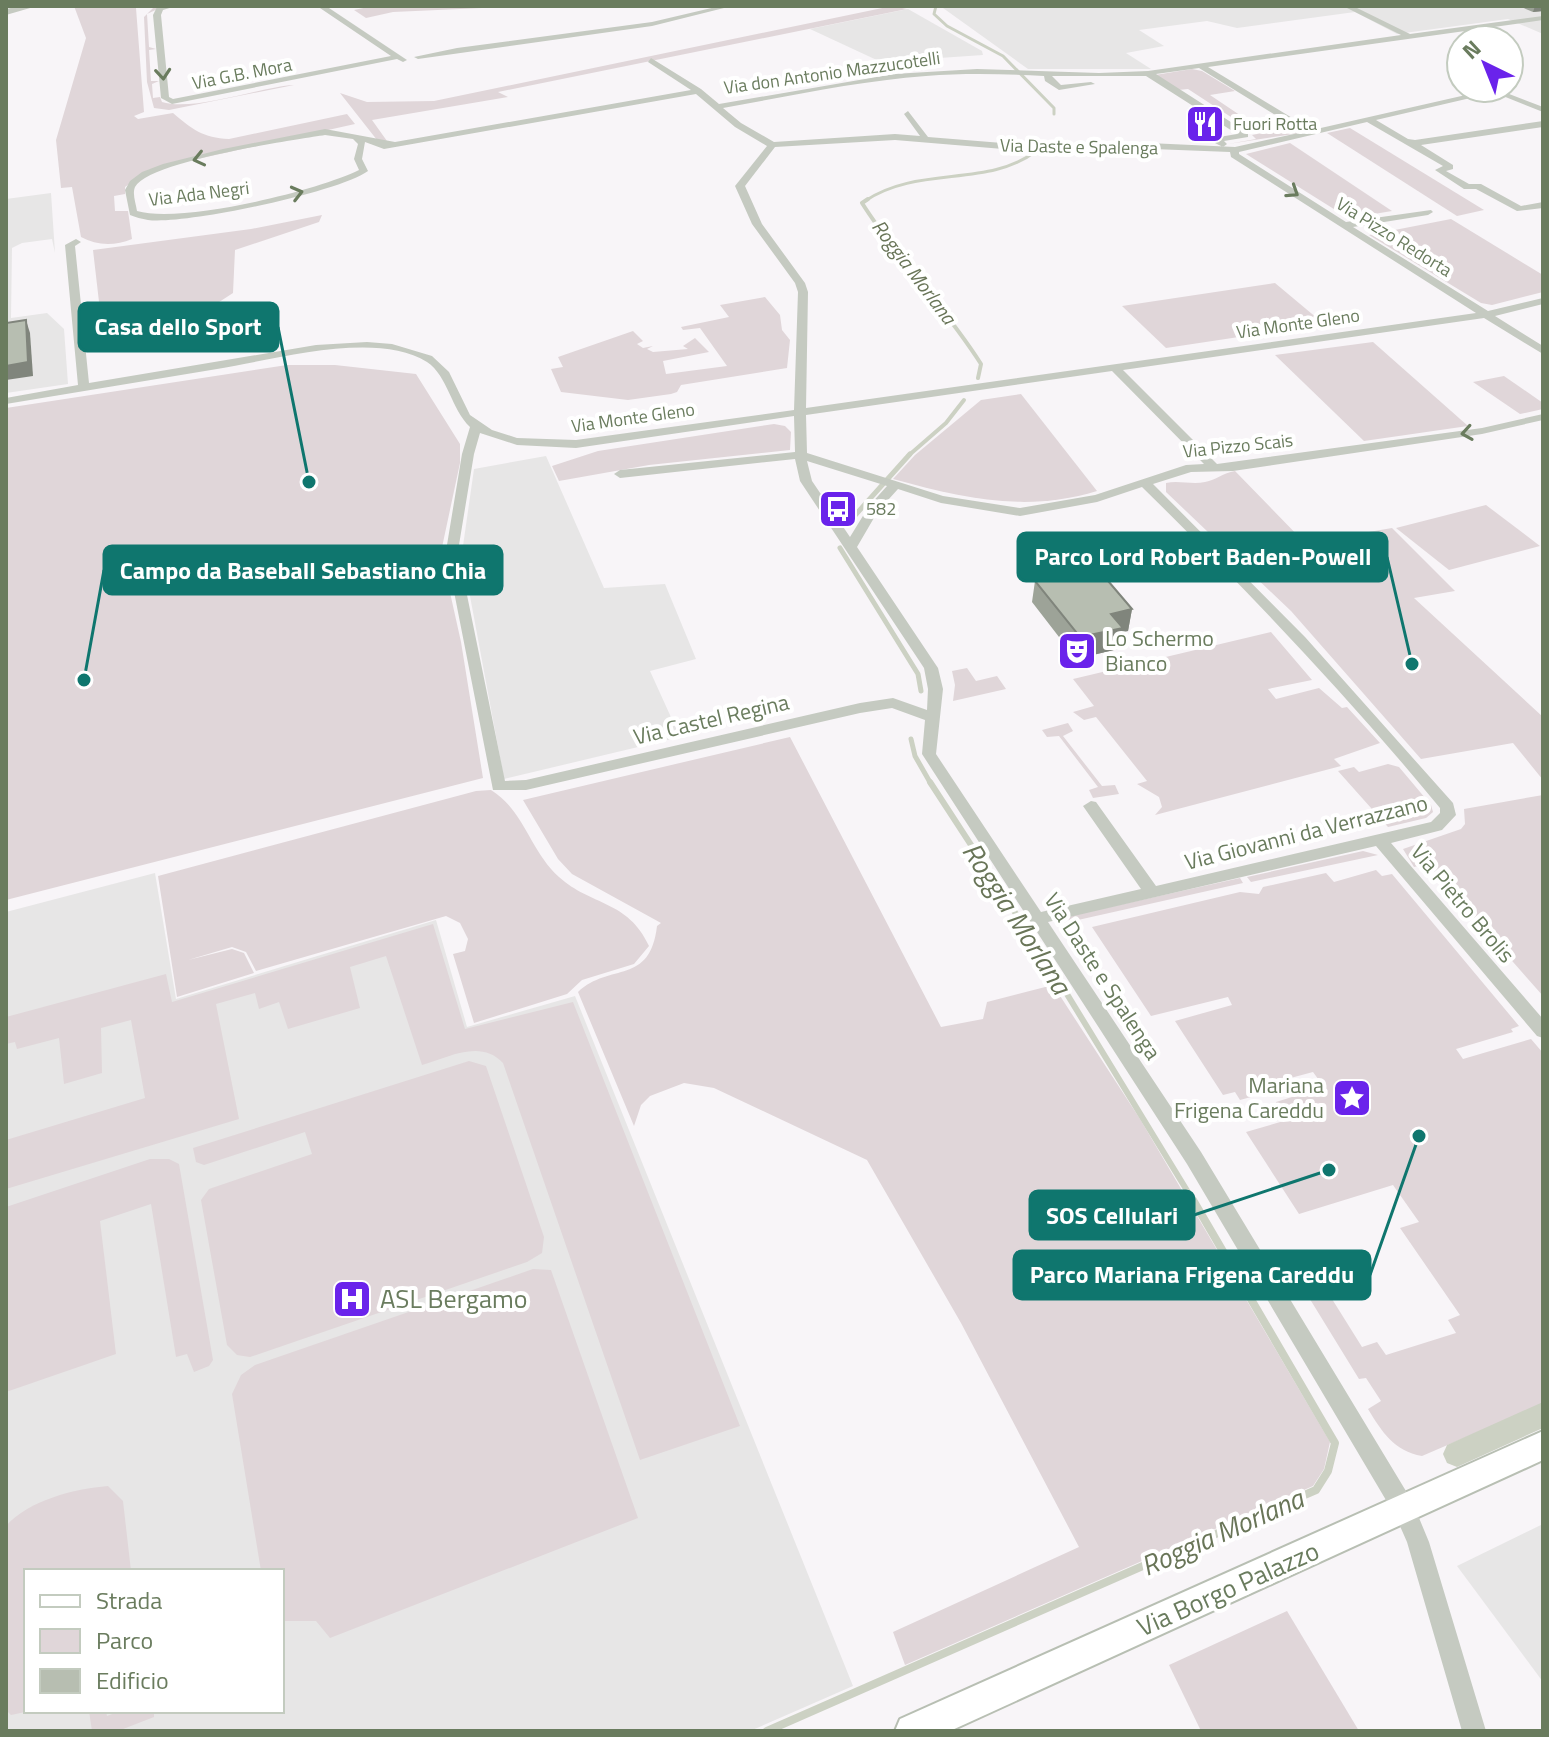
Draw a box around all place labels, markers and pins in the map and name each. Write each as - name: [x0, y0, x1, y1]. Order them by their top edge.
- restaurant icon: Fuori Rotta: [1184, 103, 1226, 145]
- place label: Fuori Rotta: [1233, 110, 1317, 137]
- callout: Casa dello Sport: [79, 303, 278, 351]
- bus stop icon: 582: [817, 488, 859, 530]
- place label: 582: [866, 495, 896, 522]
- callout: Parco Lord Robert Baden-Powell: [1018, 533, 1387, 581]
- callout: Campo da Baseball Sebastiano Chia: [104, 546, 502, 594]
- place label: Lo Schermo Bianco: [1105, 621, 1214, 680]
- theatre icon: Lo Schermo Bianco: [1056, 630, 1098, 672]
- place label: Mariana Frigena Careddu: [1174, 1068, 1324, 1127]
- place icon: Mariana Frigena Careddu: [1331, 1077, 1373, 1119]
- callout: SOS Cellulari: [1030, 1191, 1194, 1239]
- callout: Parco Mariana Frigena Careddu: [1014, 1251, 1370, 1299]
- hospital icon: ASL Bergamo: [331, 1278, 373, 1320]
- place label: ASL Bergamo: [380, 1279, 527, 1318]

